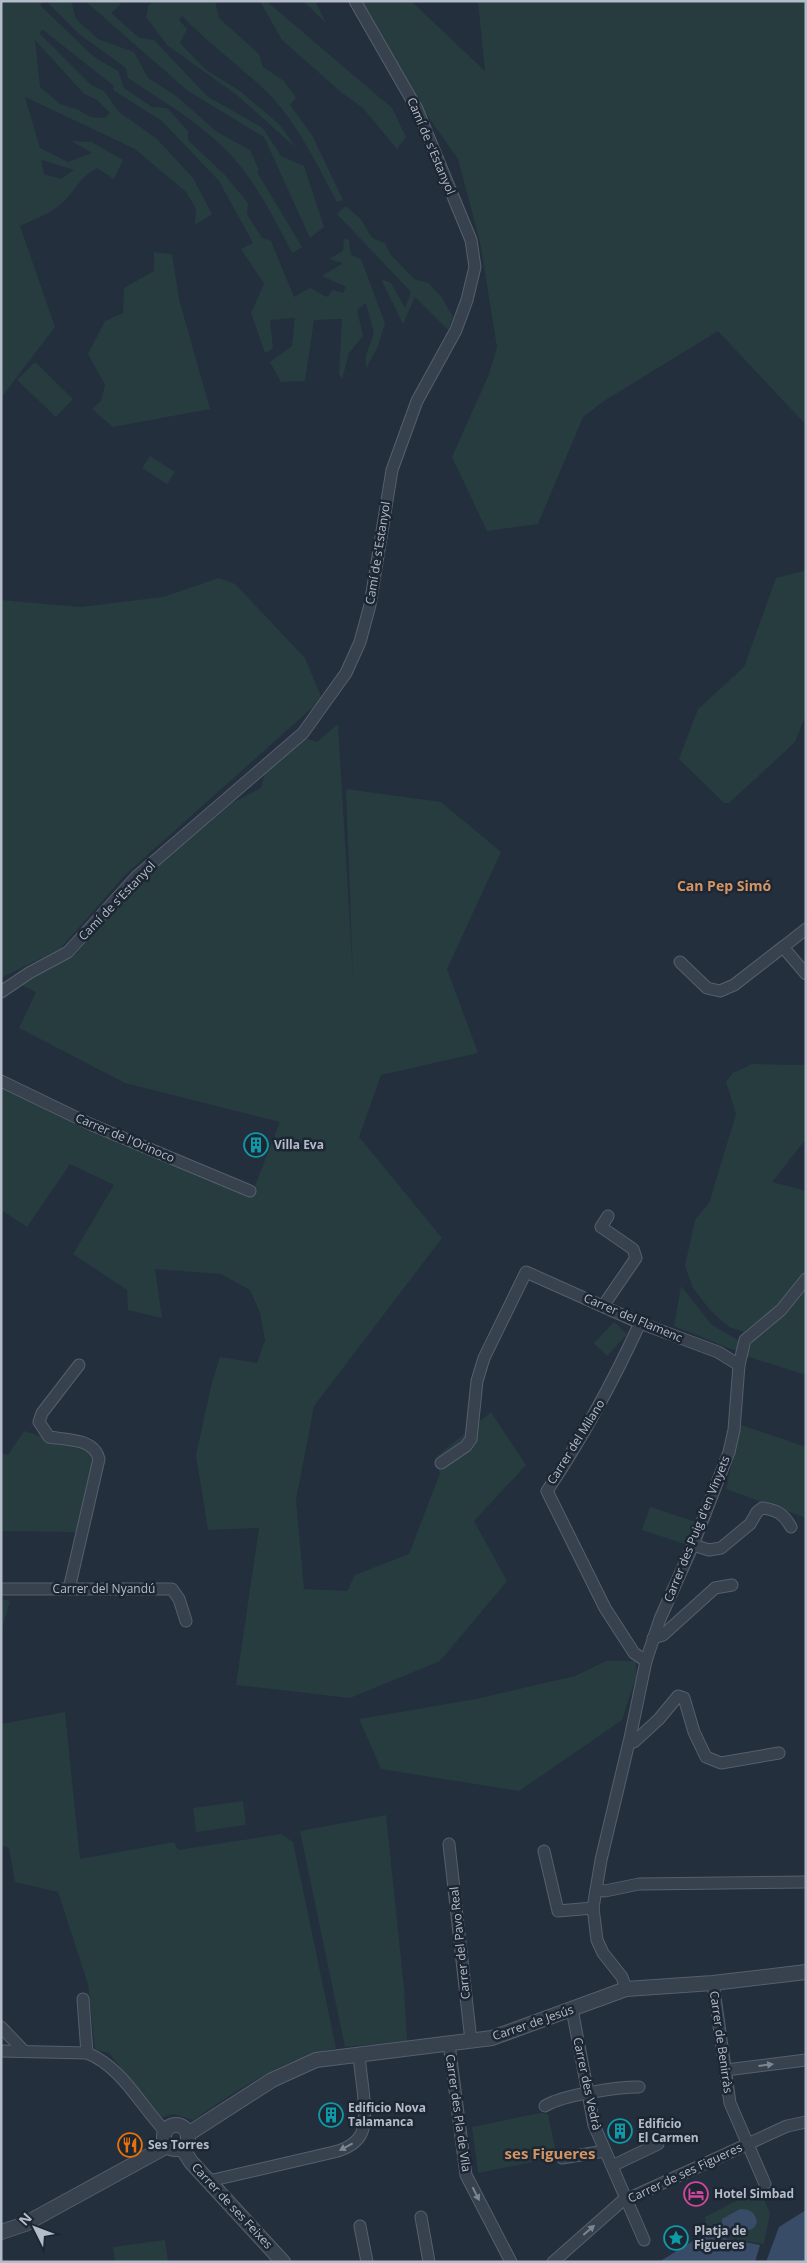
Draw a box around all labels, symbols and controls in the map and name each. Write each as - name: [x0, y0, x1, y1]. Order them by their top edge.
- street label: Camí de s'Estanyol: [403, 95, 460, 197]
- street label: Camí de s'Estanyol: [361, 500, 394, 606]
- street label: Camí de s'Estanyol: [74, 857, 159, 944]
- district label: Can Pep Simó: [677, 876, 771, 895]
- street label: Carrer de l'Orinoco: [73, 1109, 178, 1166]
- building icon: Villa Eva: [243, 1132, 269, 1158]
- place label: Villa Eva: [274, 1136, 324, 1153]
- street label: Carrer del Flamenc: [581, 1289, 685, 1346]
- street label: Carrer del Milano: [543, 1396, 609, 1487]
- street label: Carrer des Puig d'en Vinyets: [659, 1453, 734, 1605]
- street label: Carrer del Nyandú: [53, 1580, 155, 1597]
- street label: Carrer del Pavo Real: [445, 1886, 474, 2000]
- street label: Carrer de Benirràs: [706, 1990, 737, 2094]
- street label: Carrer de Jesús: [490, 2001, 576, 2044]
- street label: Carrer des Vedrà: [569, 2036, 606, 2132]
- street label: Carrer des Pla de Vila: [442, 2053, 475, 2173]
- one-way arrow: [758, 2061, 774, 2069]
- place label: Edificio Nova Talamanca: [348, 2099, 426, 2130]
- building icon: Edificio Nova Talamanca: [318, 2102, 344, 2128]
- place label: Edificio El Carmen: [638, 2115, 699, 2146]
- building icon: Edificio El Carmen: [607, 2118, 633, 2144]
- restaurant icon: Ses Torres: [117, 2132, 143, 2158]
- place label: Ses Torres: [148, 2136, 209, 2153]
- street label: Carrer de ses Figueres: [625, 2138, 745, 2207]
- one-way arrow: [339, 2143, 354, 2151]
- district label: ses Figueres: [505, 2143, 595, 2163]
- street label: Carrer de ses Feixes: [188, 2159, 277, 2253]
- hotel icon: Hotel Simbad: [683, 2181, 709, 2207]
- place label: Hotel Simbad: [714, 2185, 794, 2202]
- one-way arrow: [472, 2187, 480, 2201]
- north arrow: [10, 2203, 60, 2253]
- text: N: [14, 2208, 36, 2230]
- place label: Platja de Figueres: [694, 2222, 746, 2253]
- one-way arrow: [583, 2224, 595, 2236]
- place icon: Platja de Figueres: [663, 2225, 689, 2251]

